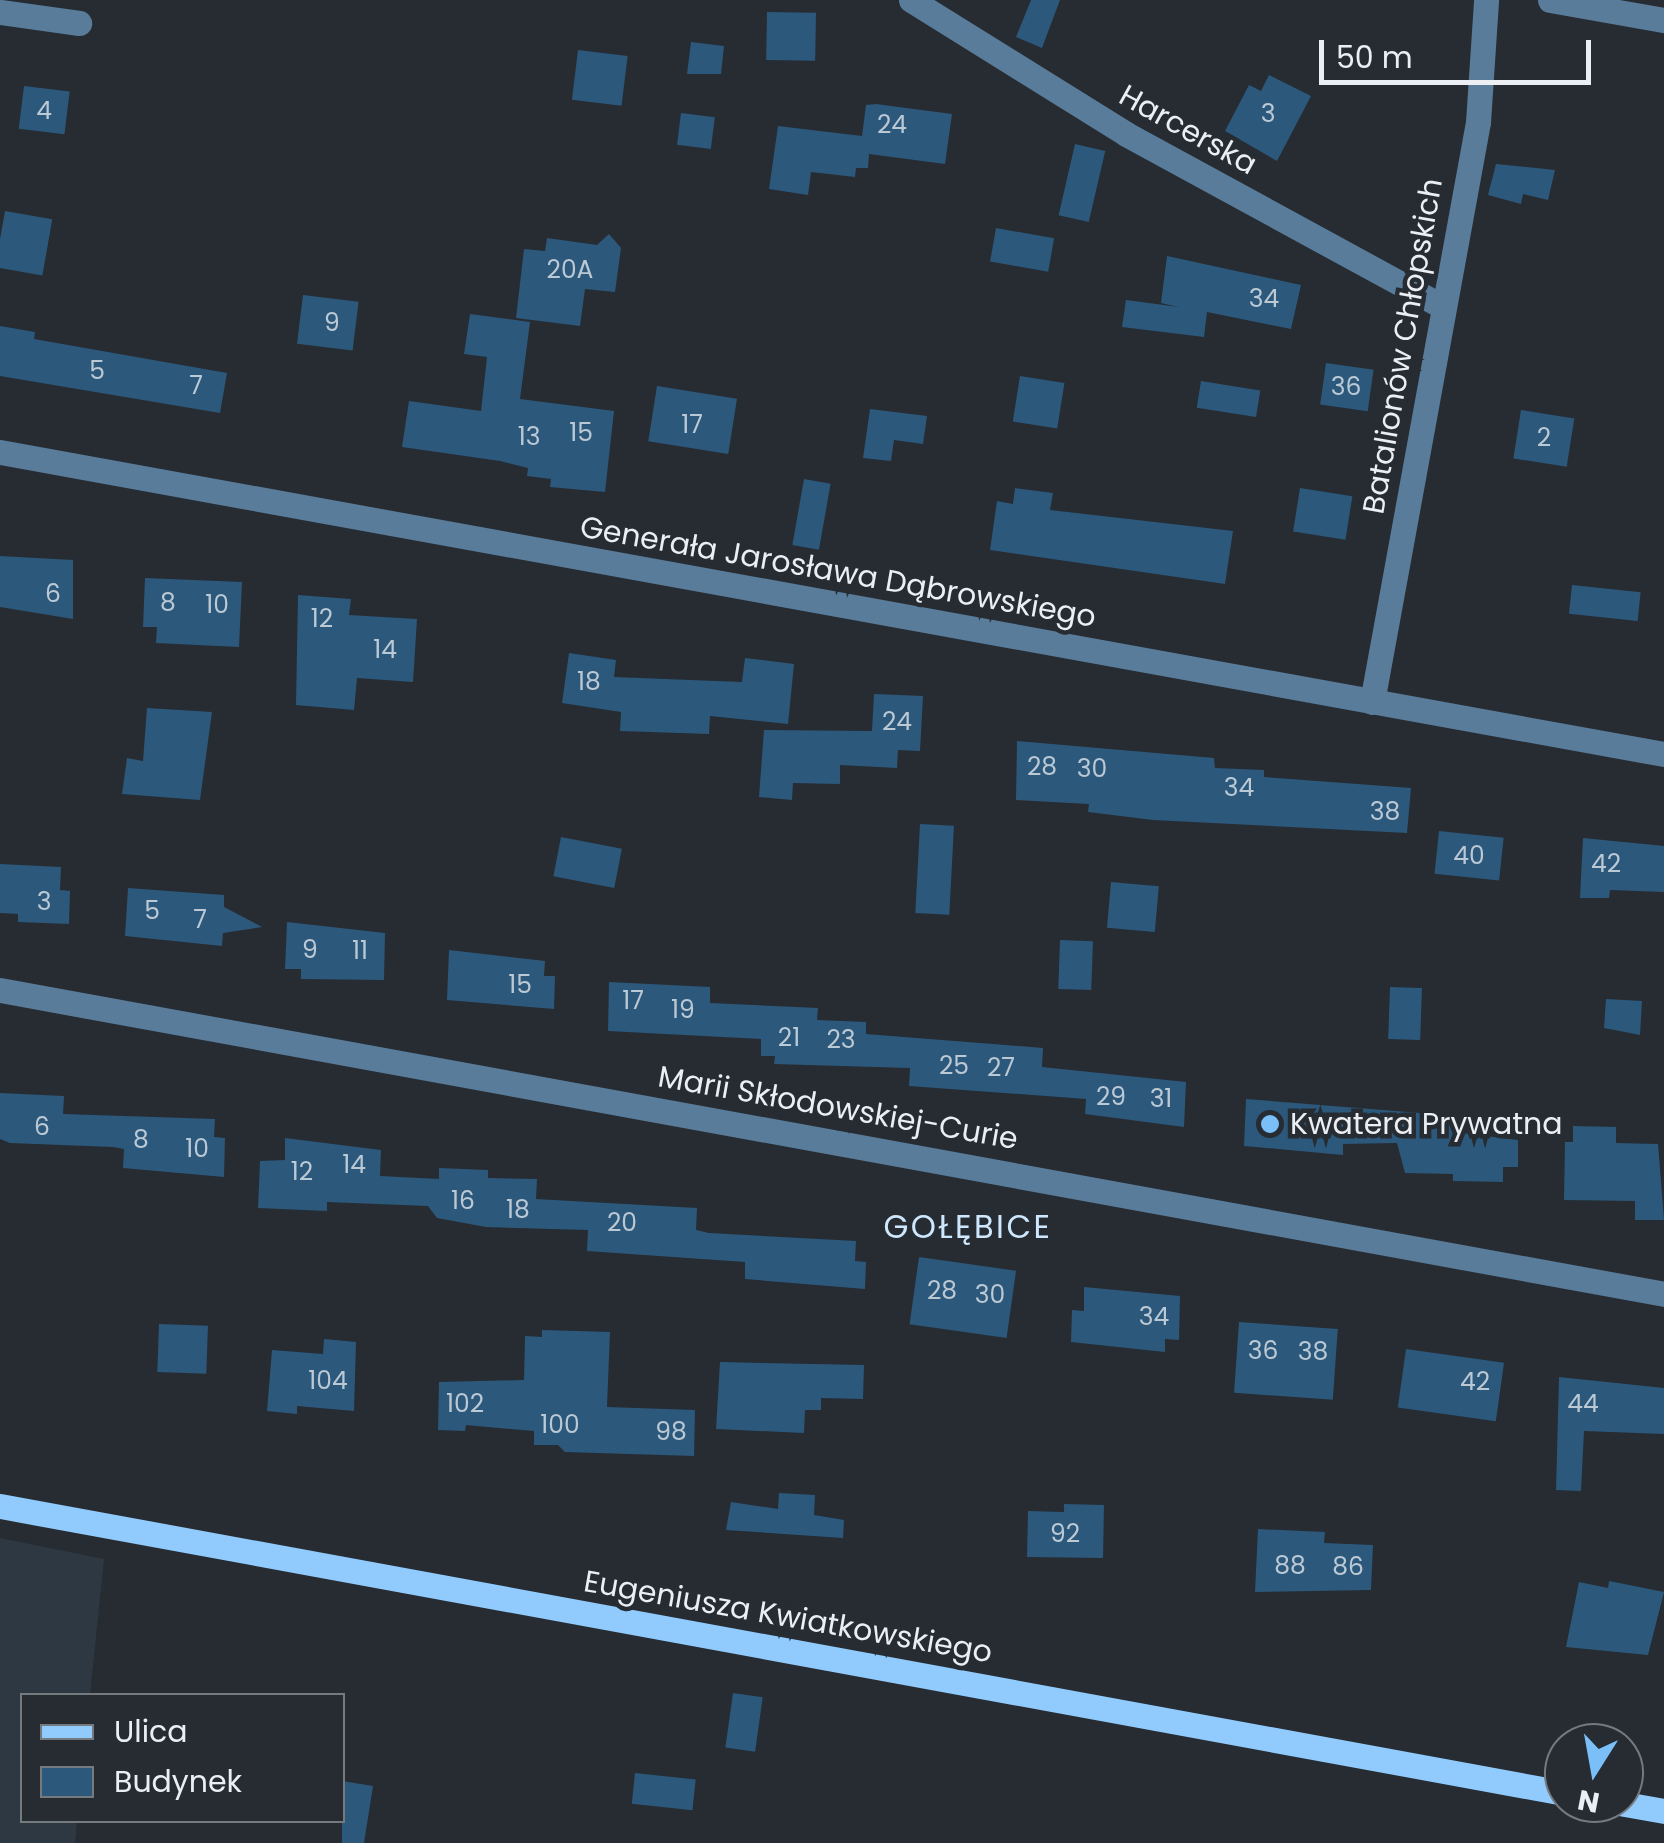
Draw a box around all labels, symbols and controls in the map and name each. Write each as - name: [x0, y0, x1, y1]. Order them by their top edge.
- scale bar: [1324, 20, 1596, 82]
- text: 50 m: [1336, 36, 1413, 79]
- street label: Harcerska: [1113, 78, 1263, 182]
- house number: 4: [36, 96, 52, 126]
- house number: 3: [1261, 99, 1275, 129]
- house number: 24: [877, 110, 907, 140]
- street label: Batalionów Chłopskich: [1356, 175, 1450, 517]
- house number: 20A: [547, 255, 593, 285]
- house number: 34: [1249, 284, 1279, 314]
- house number: 9: [324, 308, 340, 338]
- house number: 5: [89, 356, 105, 386]
- house number: 7: [189, 371, 203, 401]
- house number: 36: [1331, 372, 1361, 402]
- house number: 17: [681, 410, 703, 440]
- house number: 15: [569, 418, 593, 448]
- house number: 13: [518, 422, 540, 452]
- house number: 2: [1537, 423, 1551, 453]
- street label: Generała Jarosława Dąbrowskiego: [577, 509, 1099, 635]
- house number: 6: [45, 579, 61, 609]
- house number: 8: [160, 588, 176, 618]
- house number: 10: [205, 590, 229, 620]
- house number: 12: [311, 604, 333, 634]
- house number: 14: [373, 635, 397, 665]
- house number: 18: [577, 667, 601, 697]
- house number: 24: [882, 707, 912, 737]
- house number: 28: [1027, 752, 1057, 782]
- house number: 30: [1077, 754, 1107, 784]
- house number: 34: [1224, 773, 1254, 803]
- house number: 38: [1370, 797, 1400, 827]
- house number: 40: [1453, 841, 1485, 871]
- house number: 42: [1591, 849, 1621, 879]
- house number: 3: [37, 887, 51, 917]
- house number: 5: [144, 896, 160, 926]
- house number: 7: [193, 905, 207, 935]
- house number: 9: [302, 935, 318, 965]
- house number: 11: [352, 936, 368, 966]
- house number: 15: [508, 970, 532, 1000]
- house number: 17: [622, 986, 644, 1016]
- house number: 19: [671, 995, 695, 1025]
- house number: 21: [778, 1023, 800, 1053]
- house number: 23: [826, 1025, 856, 1055]
- house number: 25: [939, 1051, 969, 1081]
- house number: 27: [987, 1053, 1015, 1083]
- street label: Marii Skłodowskiej-Curie: [655, 1059, 1021, 1157]
- house number: 29: [1096, 1082, 1126, 1112]
- house number: 31: [1150, 1084, 1172, 1114]
- place label: Kwatera Prywatna: [1290, 1106, 1563, 1142]
- house number: 6: [34, 1112, 50, 1142]
- marker: Kwatera Prywatna: [1259, 1113, 1281, 1135]
- house number: 8: [133, 1125, 149, 1155]
- house number: 10: [185, 1134, 209, 1164]
- house number: 14: [342, 1150, 366, 1180]
- house number: 12: [291, 1157, 313, 1187]
- house number: 16: [451, 1186, 475, 1216]
- house number: 18: [506, 1195, 530, 1225]
- house number: 20: [607, 1208, 637, 1238]
- district label: GOŁĘBICE: [883, 1208, 1053, 1246]
- house number: 28: [927, 1276, 957, 1306]
- house number: 30: [975, 1280, 1005, 1310]
- house number: 34: [1139, 1302, 1169, 1332]
- house number: 36: [1248, 1336, 1278, 1366]
- house number: 38: [1298, 1337, 1328, 1367]
- house number: 104: [308, 1366, 348, 1396]
- house number: 42: [1460, 1367, 1490, 1397]
- house number: 102: [446, 1389, 484, 1419]
- house number: 44: [1567, 1389, 1599, 1419]
- house number: 100: [540, 1410, 580, 1440]
- house number: 98: [655, 1417, 687, 1447]
- house number: 92: [1050, 1519, 1080, 1549]
- house number: 88: [1274, 1551, 1306, 1581]
- house number: 86: [1332, 1552, 1364, 1582]
- street label: Eugeniusza Kwiatkowskiego: [581, 1563, 995, 1671]
- legend: [20, 1693, 345, 1823]
- text: Ulica: [114, 1710, 188, 1753]
- north arrow: [1544, 1723, 1644, 1823]
- text: Budynek: [114, 1760, 242, 1803]
- text: N: [1575, 1780, 1603, 1822]

